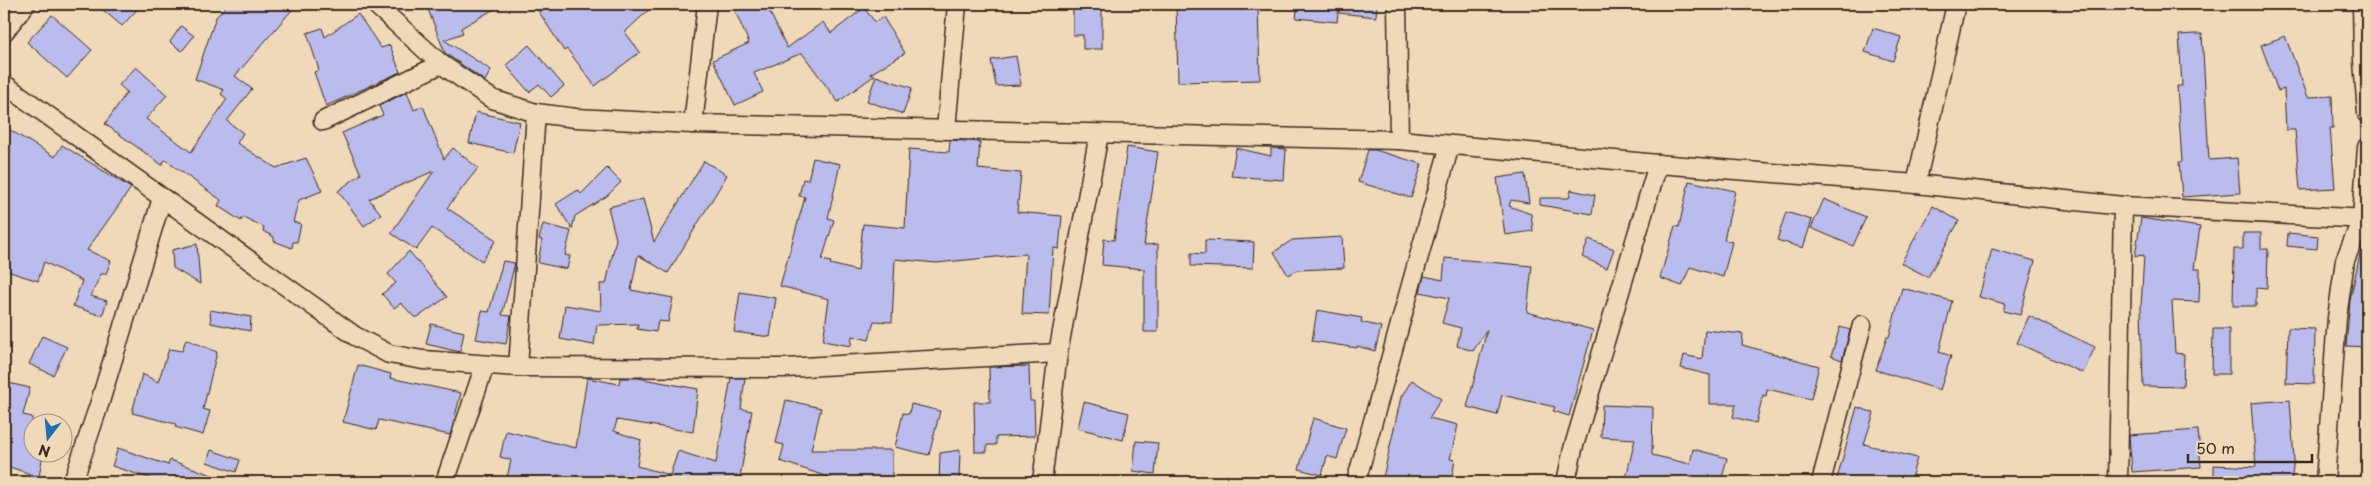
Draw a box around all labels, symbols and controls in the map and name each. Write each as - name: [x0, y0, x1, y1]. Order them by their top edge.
- north arrow: [22, 414, 72, 464]
- scale bar: [2188, 431, 2312, 463]
- text: 50 m: [2196, 436, 2235, 459]
- text: N: [36, 439, 53, 463]

